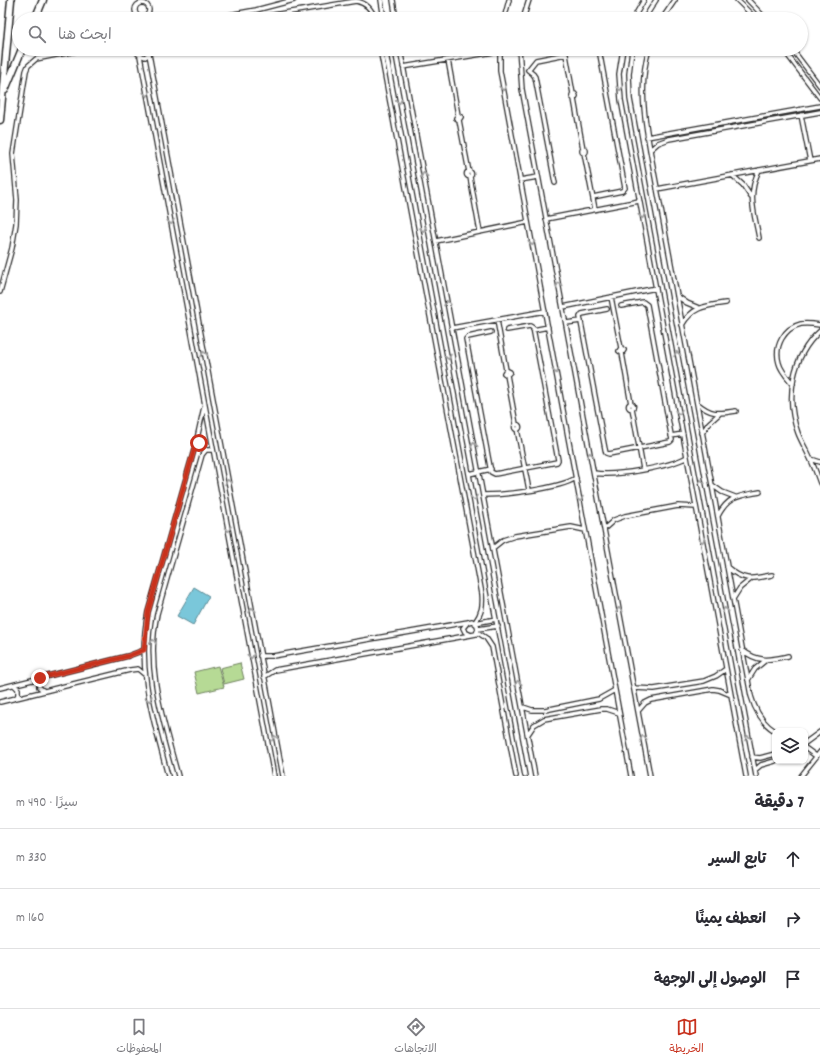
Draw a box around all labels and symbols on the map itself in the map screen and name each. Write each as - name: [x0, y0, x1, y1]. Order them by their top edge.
- one-way arrow: [498, 85, 507, 91]
- one-way arrow: [615, 85, 624, 91]
- one-way arrow: [142, 91, 151, 97]
- one-way arrow: [395, 98, 403, 104]
- one-way arrow: [420, 172, 428, 178]
- one-way arrow: [637, 213, 646, 219]
- one-way arrow: [166, 219, 174, 225]
- one-way arrow: [419, 226, 427, 232]
- one-way arrow: [527, 240, 536, 246]
- one-way arrow: [555, 282, 563, 289]
- one-way arrow: [444, 300, 452, 306]
- one-way arrow: [201, 351, 209, 357]
- one-way arrow: [673, 351, 682, 357]
- one-way arrow: [443, 353, 451, 360]
- one-way arrow: [551, 368, 560, 374]
- one-way arrow: [674, 409, 682, 415]
- route start: [190, 434, 208, 452]
- one-way arrow: [470, 442, 478, 448]
- one-way arrow: [587, 451, 595, 458]
- one-way arrow: [224, 479, 233, 485]
- one-way arrow: [697, 479, 706, 485]
- one-way arrow: [469, 495, 478, 501]
- one-way arrow: [575, 496, 583, 502]
- one-way arrow: [223, 526, 231, 532]
- one-way arrow: [698, 537, 706, 543]
- one-way arrow: [248, 607, 256, 613]
- one-way arrow: [615, 607, 624, 613]
- one-way arrow: [721, 607, 729, 613]
- one-way arrow: [148, 639, 157, 645]
- one-way arrow: [247, 653, 255, 660]
- route end: [31, 669, 49, 687]
- one-way arrow: [514, 679, 523, 686]
- one-way arrow: [144, 696, 152, 702]
- one-way arrow: [272, 735, 280, 741]
- one-way arrow: [639, 735, 648, 741]
- one-way arrow: [745, 735, 753, 741]

